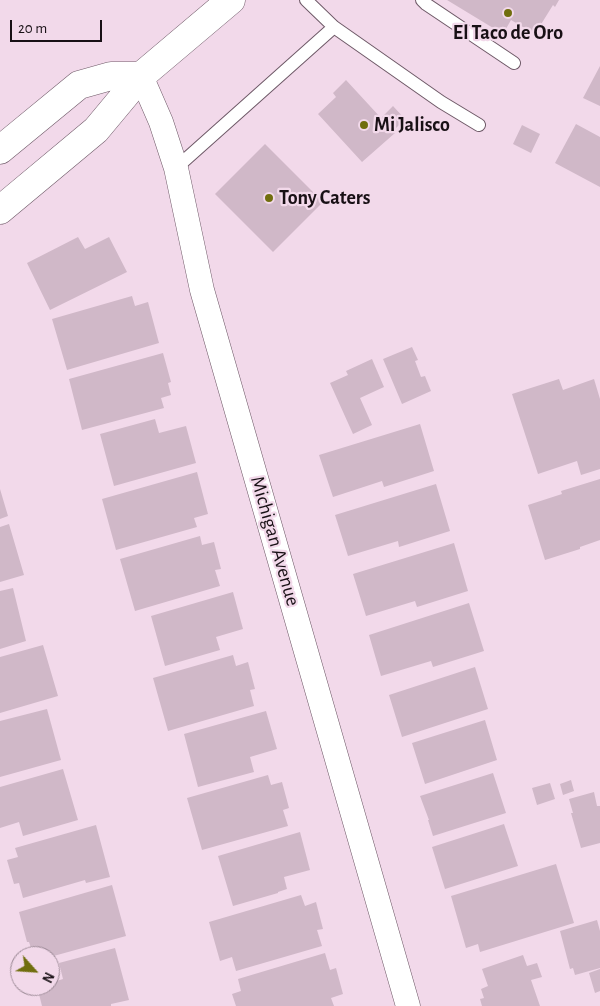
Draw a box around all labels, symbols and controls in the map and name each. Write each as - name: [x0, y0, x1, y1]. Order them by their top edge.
- marker: El Taco de Oro: [502, 7, 514, 19]
- scale bar: [12, 10, 105, 42]
- text: 20 m: [18, 21, 47, 36]
- place label: El Taco de Oro: [453, 21, 563, 45]
- place label: Mi Jalisco: [374, 113, 450, 137]
- marker: Mi Jalisco: [358, 119, 370, 131]
- place label: Tony Caters: [279, 186, 370, 210]
- marker: Tony Caters: [263, 192, 275, 204]
- street label: Michigan Avenue: [245, 473, 305, 609]
- north arrow: [10, 946, 60, 996]
- text: N: [39, 970, 56, 985]

